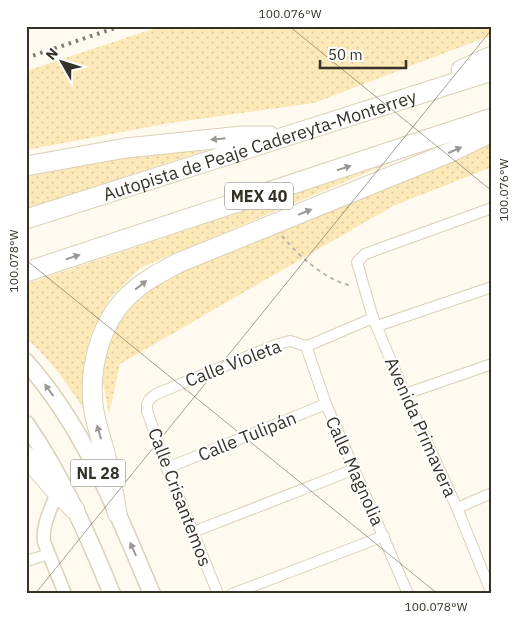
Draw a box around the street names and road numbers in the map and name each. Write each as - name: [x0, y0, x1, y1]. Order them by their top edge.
- street label: Autopista de Peaje Cadereyta-Monterrey: [100, 84, 419, 205]
- road number: MEX 40: [225, 182, 293, 210]
- street label: Calle Violeta: [182, 334, 285, 392]
- street label: Avenida Primavera: [380, 354, 462, 501]
- street label: Calle Tulipán: [195, 406, 299, 466]
- street label: Calle Magnolia: [321, 413, 390, 530]
- street label: Calle Crisantemos: [143, 425, 217, 569]
- road number: NL 28: [70, 459, 126, 486]

